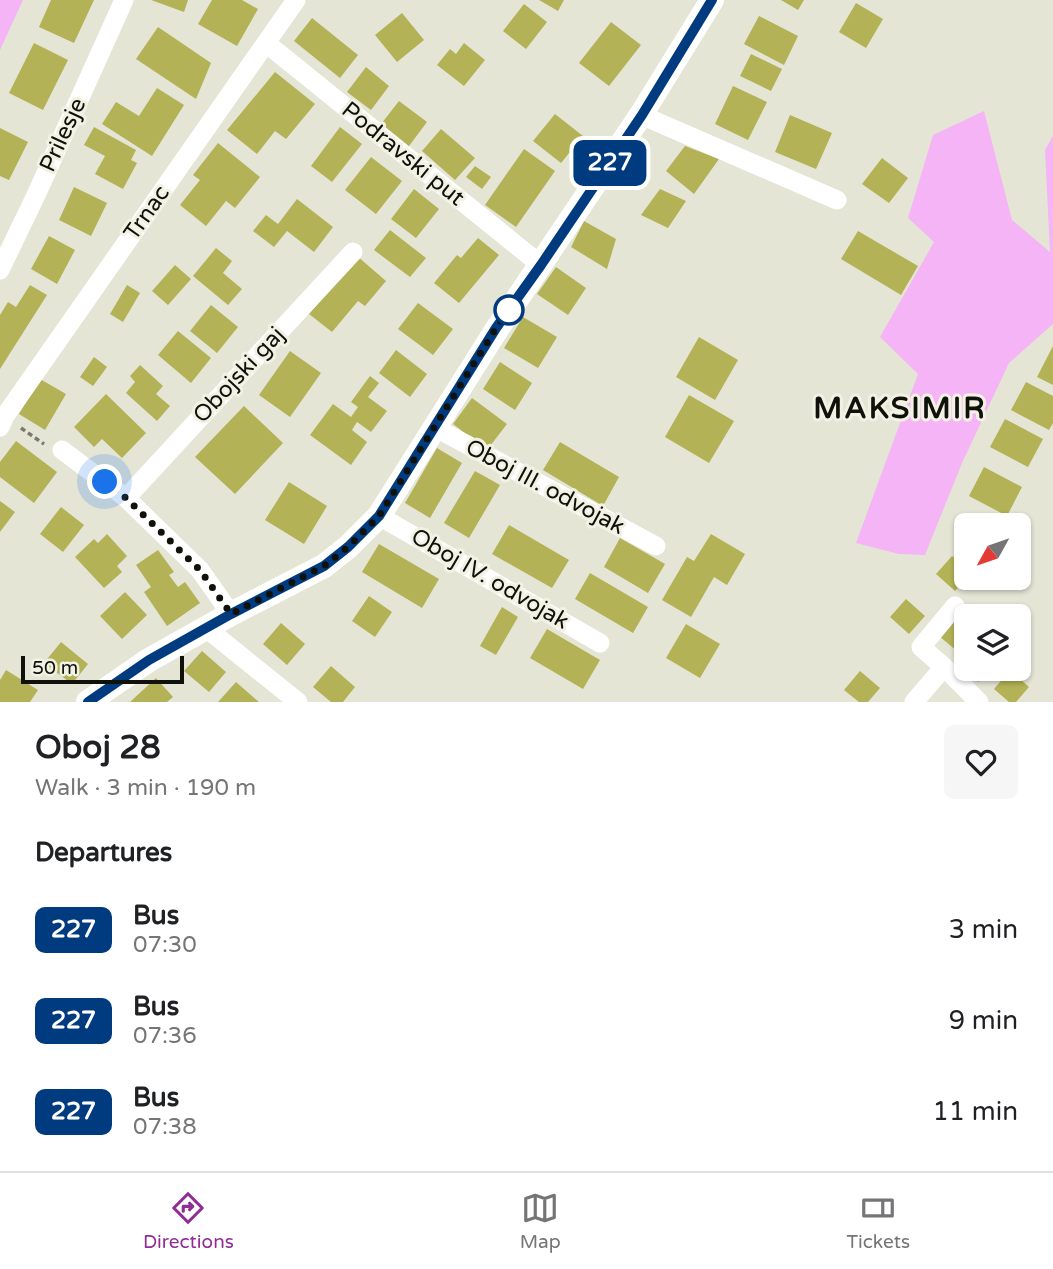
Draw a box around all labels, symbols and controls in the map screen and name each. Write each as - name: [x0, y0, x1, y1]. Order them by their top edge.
- street label: Prilesje: [34, 94, 92, 176]
- street label: Podravski put: [336, 96, 470, 212]
- line badge: 227: [570, 140, 650, 186]
- text: 227: [587, 148, 633, 177]
- street label: Trnac: [118, 180, 176, 246]
- unlabelled marker: [494, 295, 524, 325]
- street label: Obojski gaj: [187, 321, 291, 429]
- district label: MAKSIMIR: [813, 390, 987, 427]
- street label: Oboj III. odvojak: [461, 433, 629, 541]
- your location: [87, 464, 122, 499]
- north arrow: [954, 513, 1031, 590]
- map controls: [954, 513, 1031, 681]
- street label: Oboj IV. odvojak: [406, 522, 574, 636]
- button: layers: [954, 604, 1031, 681]
- scale bar: [21, 653, 184, 685]
- text: 50 m: [32, 657, 78, 679]
- button: heart: [944, 725, 1018, 799]
- text: Oboj 28: [35, 728, 161, 767]
- text: Walk · 3 min · 190 m: [35, 774, 256, 802]
- text: Departures: [35, 837, 172, 868]
- text: Bus: [133, 900, 179, 931]
- text: 3 min: [949, 914, 1018, 945]
- text: 227: [51, 915, 96, 944]
- text: 07:30: [133, 931, 197, 959]
- text: Bus: [133, 991, 179, 1022]
- text: 9 min: [949, 1005, 1018, 1036]
- text: 227: [51, 1006, 96, 1035]
- text: 07:36: [133, 1022, 197, 1050]
- text: Bus: [133, 1082, 179, 1113]
- text: 11 min: [932, 1096, 1018, 1127]
- text: 227: [51, 1097, 96, 1126]
- text: 07:38: [133, 1113, 197, 1141]
- tab: Directions: [143, 1189, 234, 1253]
- tab: Map: [520, 1189, 561, 1253]
- tab: Tickets: [847, 1189, 910, 1253]

